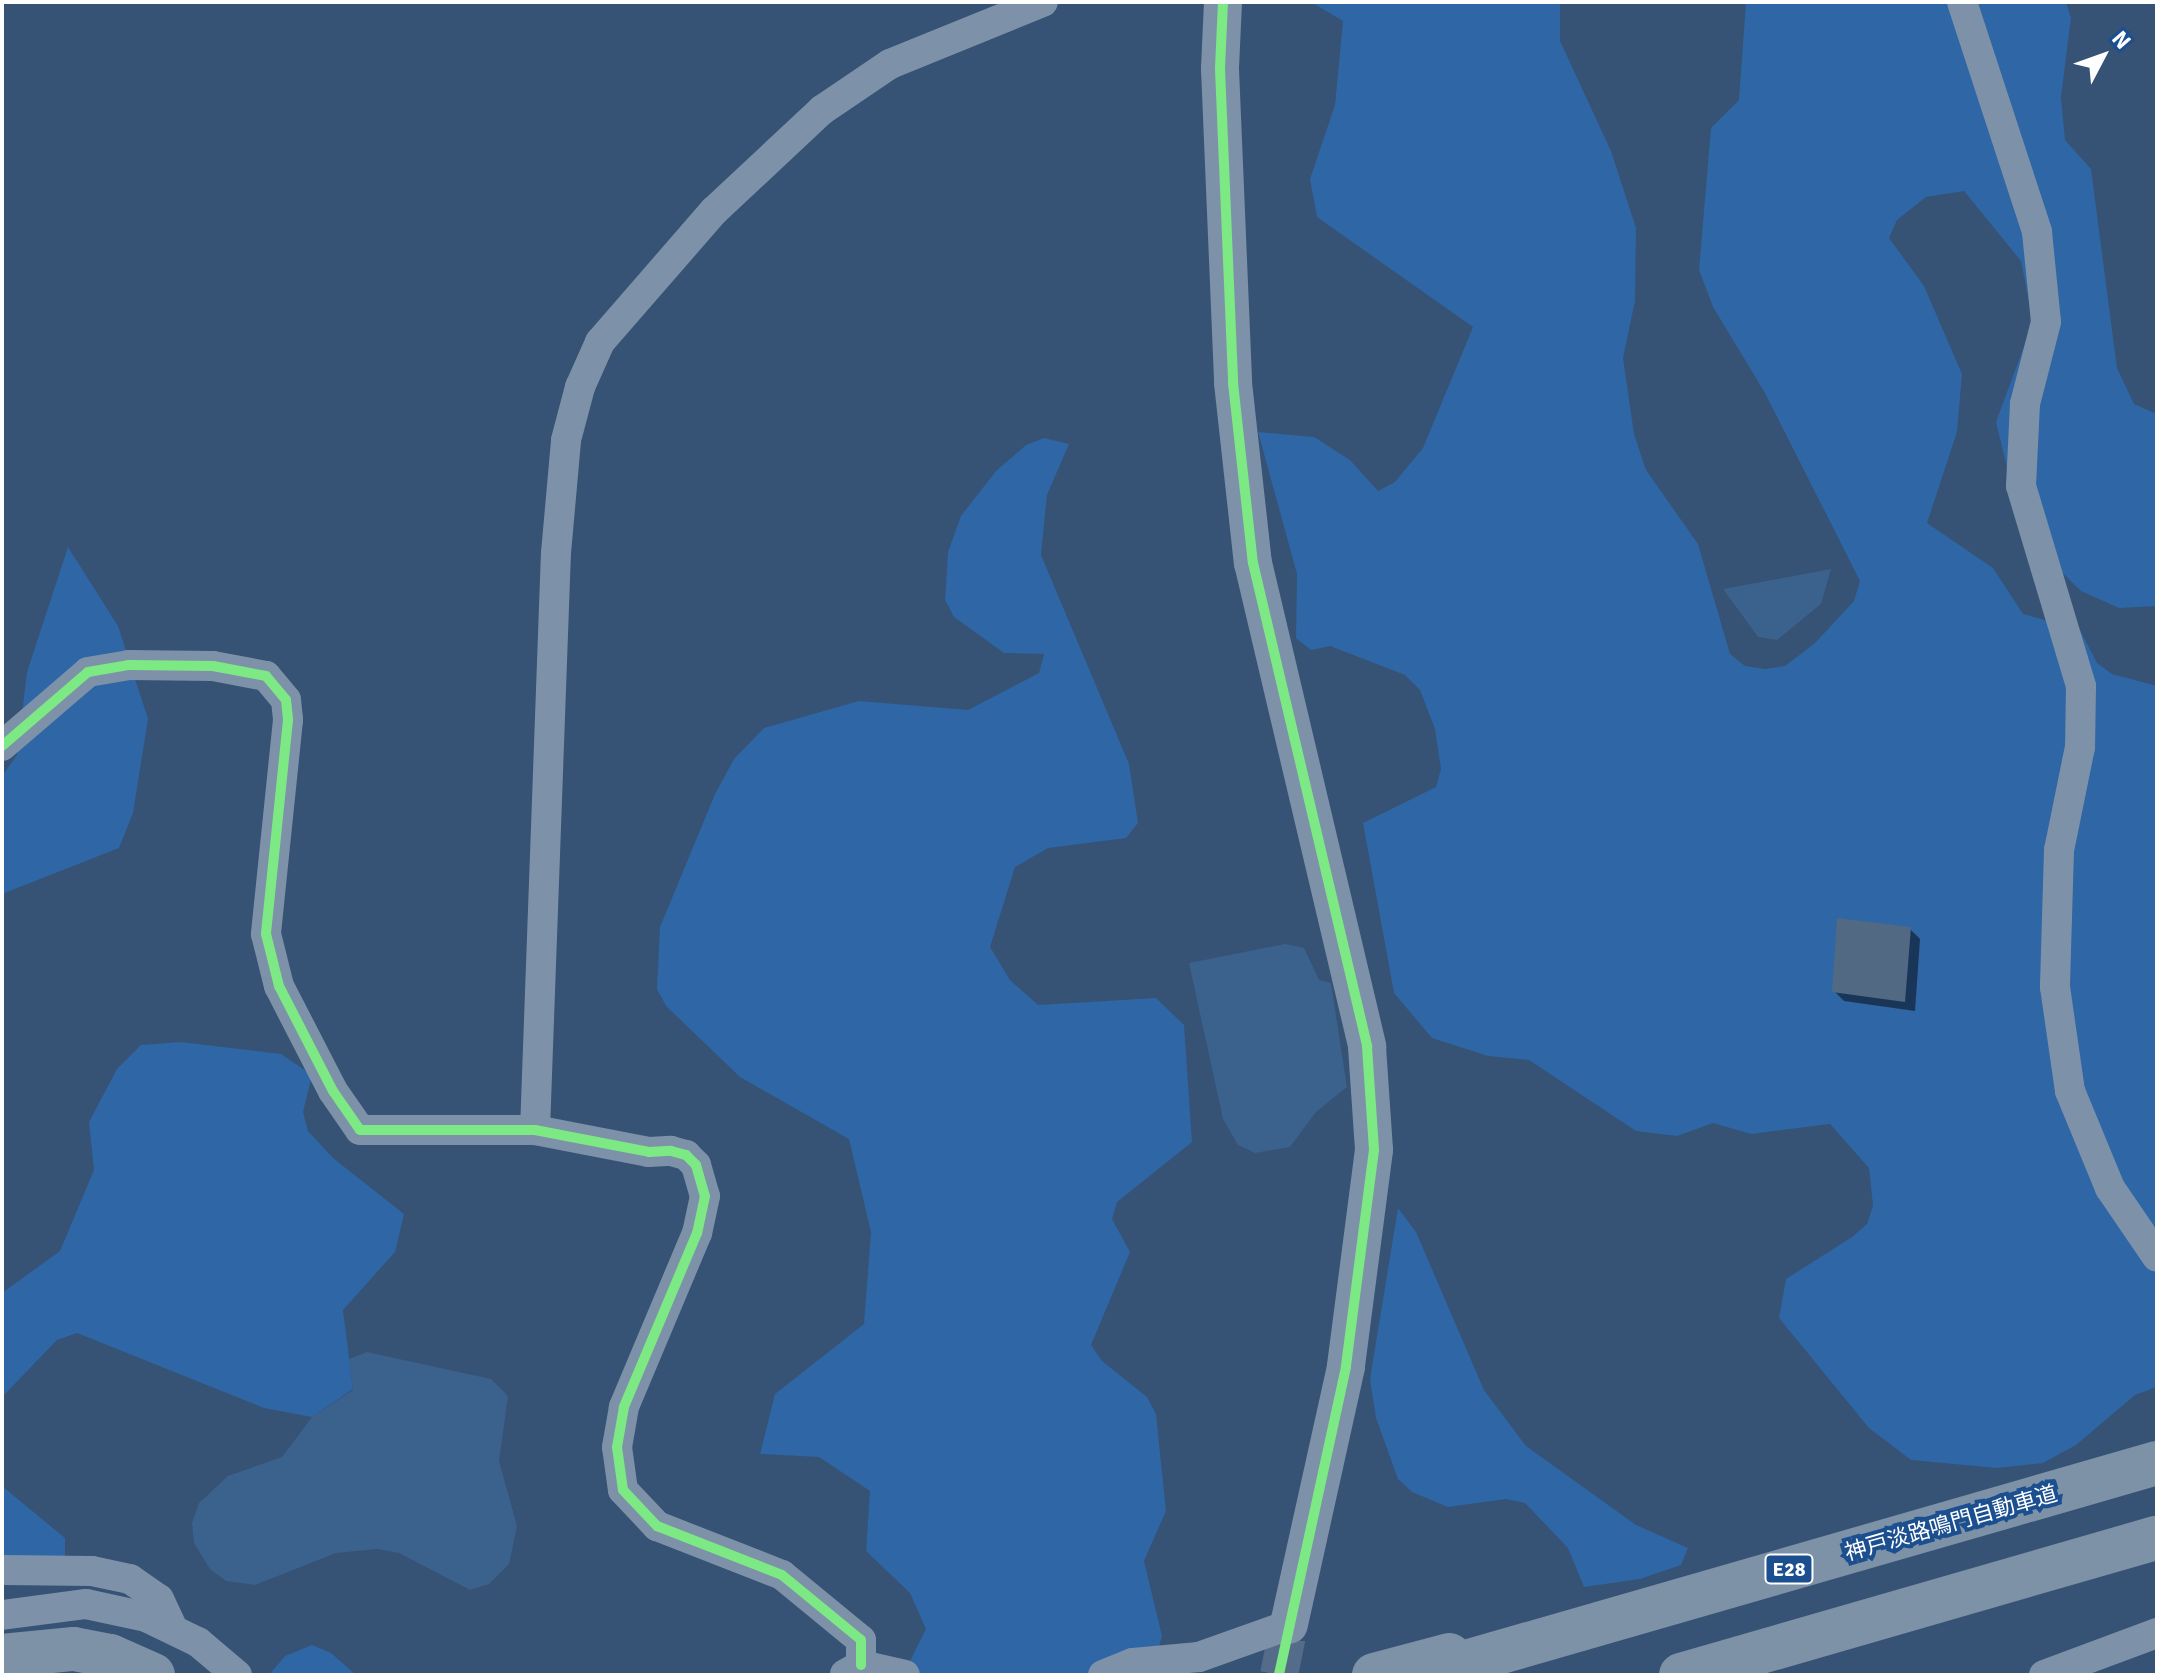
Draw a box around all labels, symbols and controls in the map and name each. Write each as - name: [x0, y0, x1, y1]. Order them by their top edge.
- north arrow: [2063, 16, 2143, 96]
- text: N: [2106, 25, 2137, 55]
- street label: 神戸淡路鳴門自動車道: [1842, 1480, 2060, 1566]
- road number: E28: [1763, 1553, 1815, 1585]

